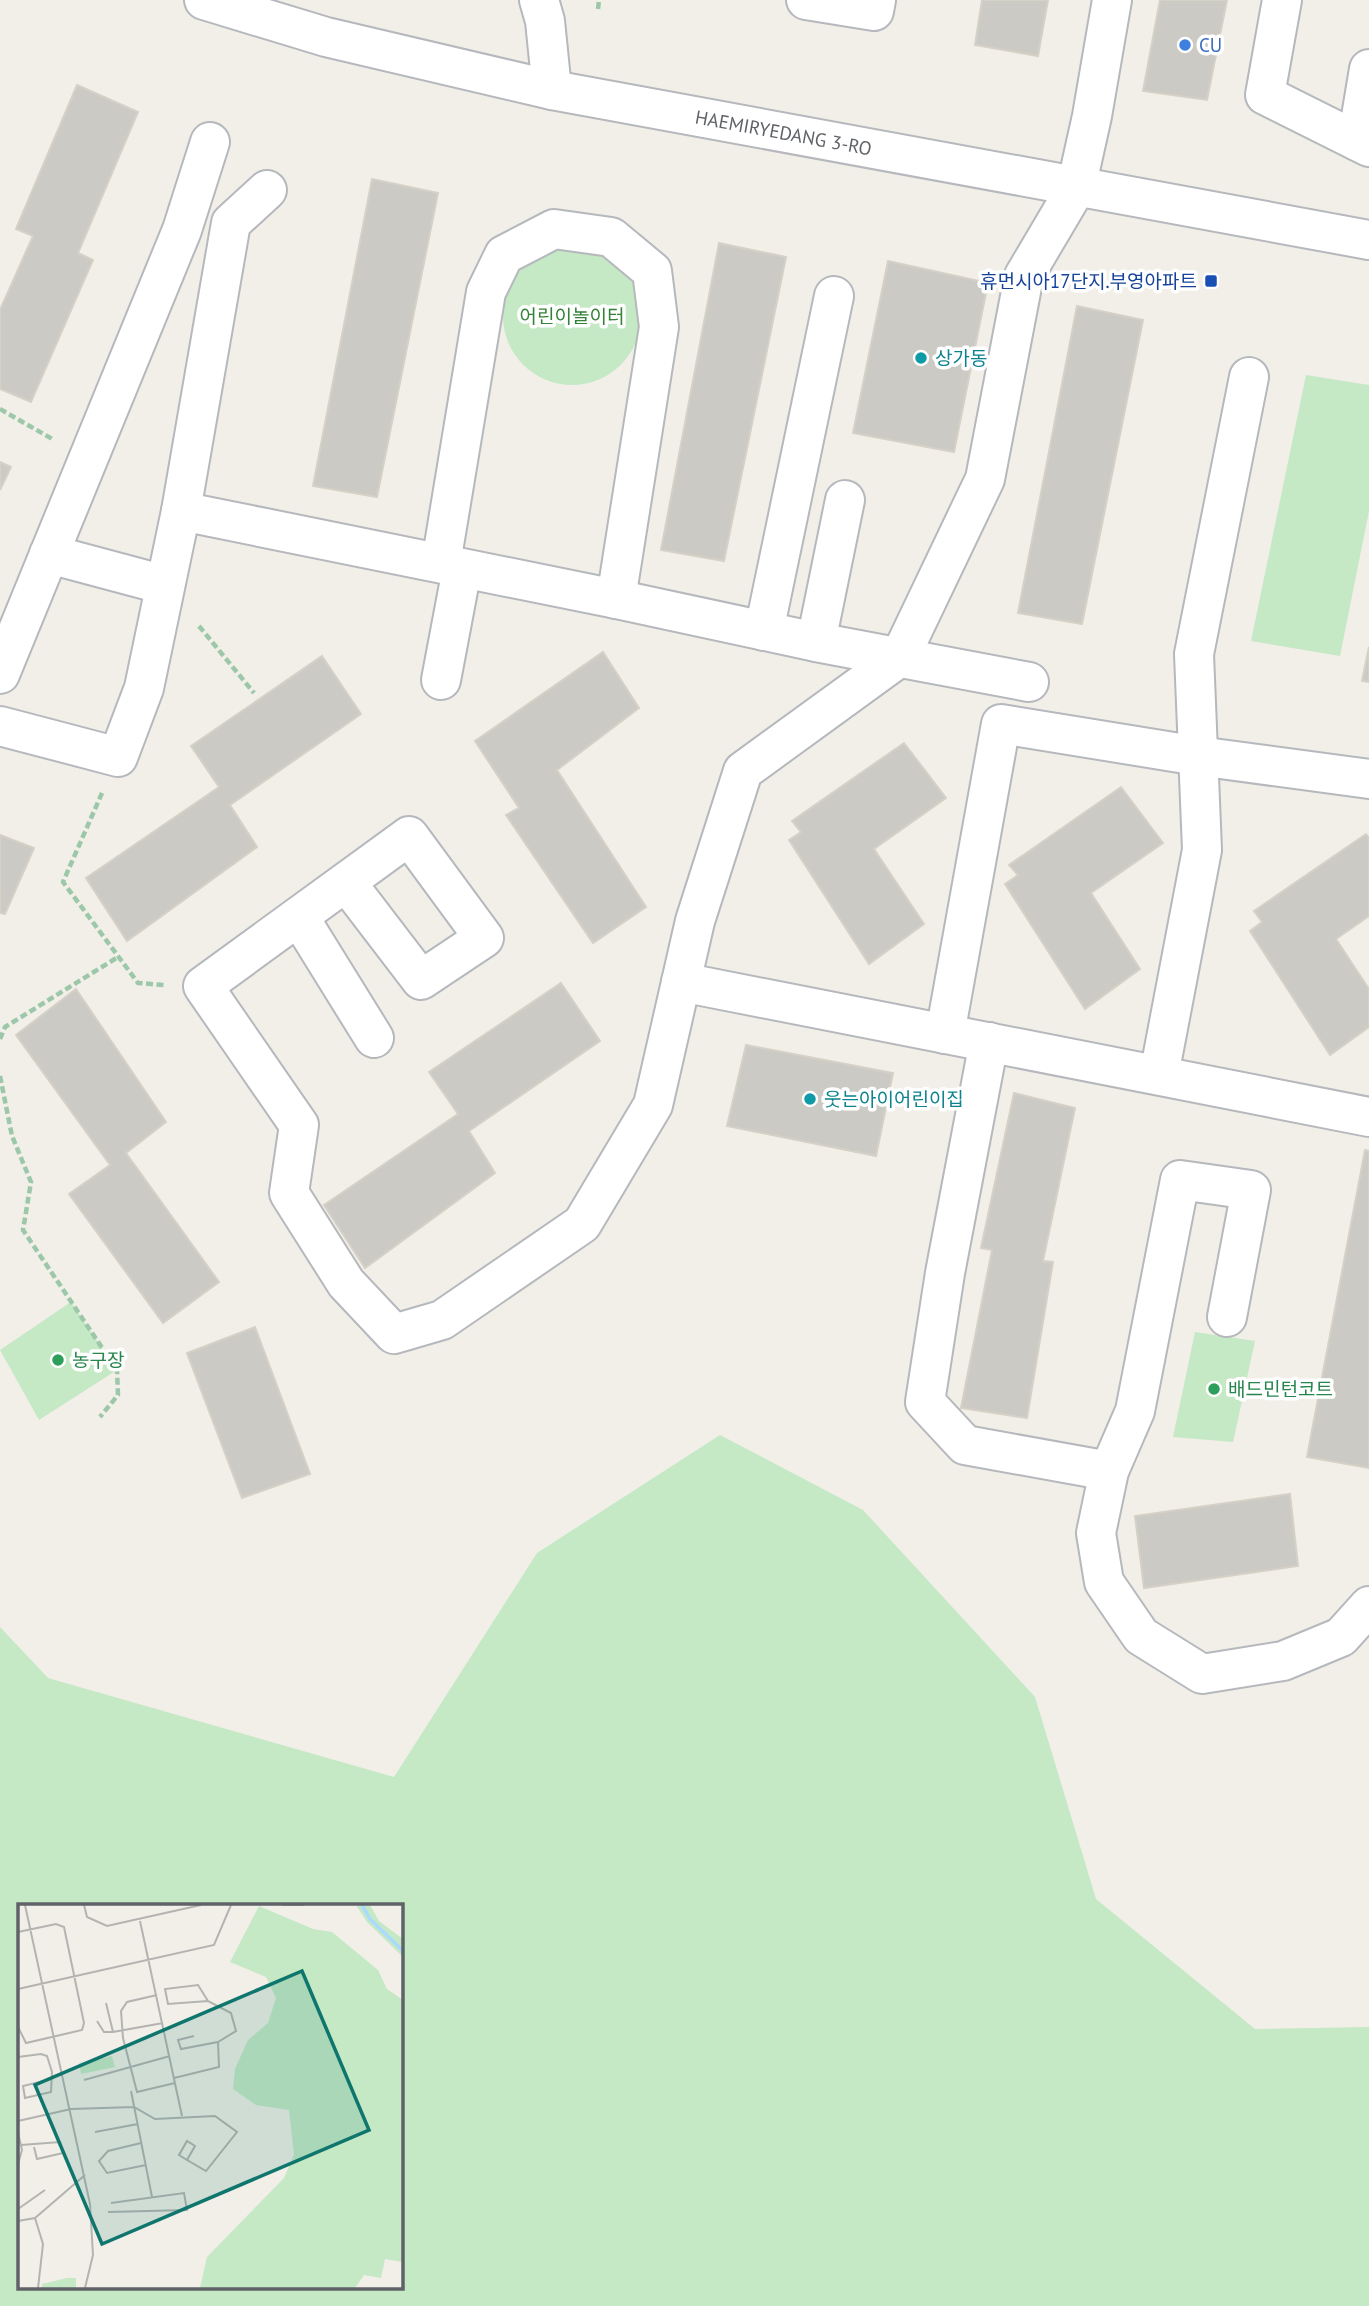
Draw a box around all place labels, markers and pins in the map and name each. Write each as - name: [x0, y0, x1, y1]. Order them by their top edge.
- place label: CU: [1199, 33, 1222, 57]
- marker: CU: [1177, 37, 1193, 53]
- place label: 휴먼시아17단지.부영아파트: [980, 269, 1197, 293]
- marker: 휴먼시아17단지.부영아파트: [1203, 273, 1219, 289]
- place label: 상가동: [935, 346, 987, 370]
- marker: 상가동: [913, 350, 929, 366]
- place label: 웃는아이어린이집: [824, 1087, 964, 1111]
- marker: 웃는아이어린이집: [802, 1091, 818, 1107]
- place label: 농구장: [72, 1348, 124, 1372]
- marker: 농구장: [50, 1352, 66, 1368]
- place label: 배드민턴코트: [1228, 1377, 1333, 1401]
- marker: 배드민턴코트: [1206, 1381, 1222, 1397]

